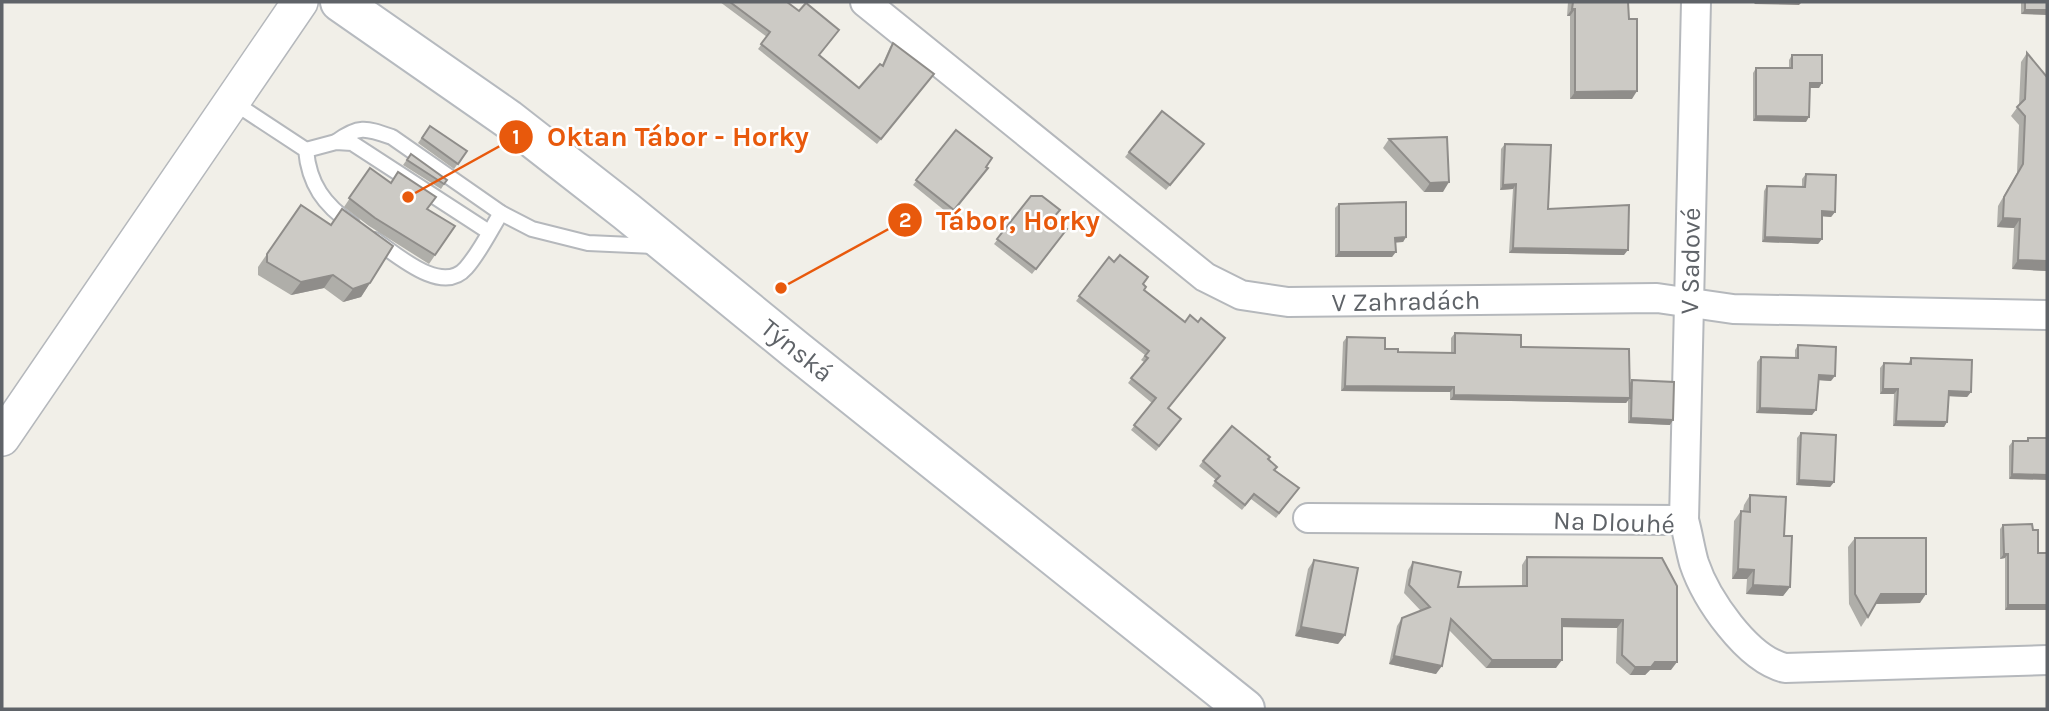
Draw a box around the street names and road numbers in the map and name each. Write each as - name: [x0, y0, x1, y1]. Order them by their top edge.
- street label: V Sadové: [1674, 207, 1707, 315]
- street label: V Zahradách: [1331, 285, 1481, 318]
- street label: Týnská: [755, 312, 839, 389]
- street label: Na Dlouhé: [1553, 505, 1675, 540]

